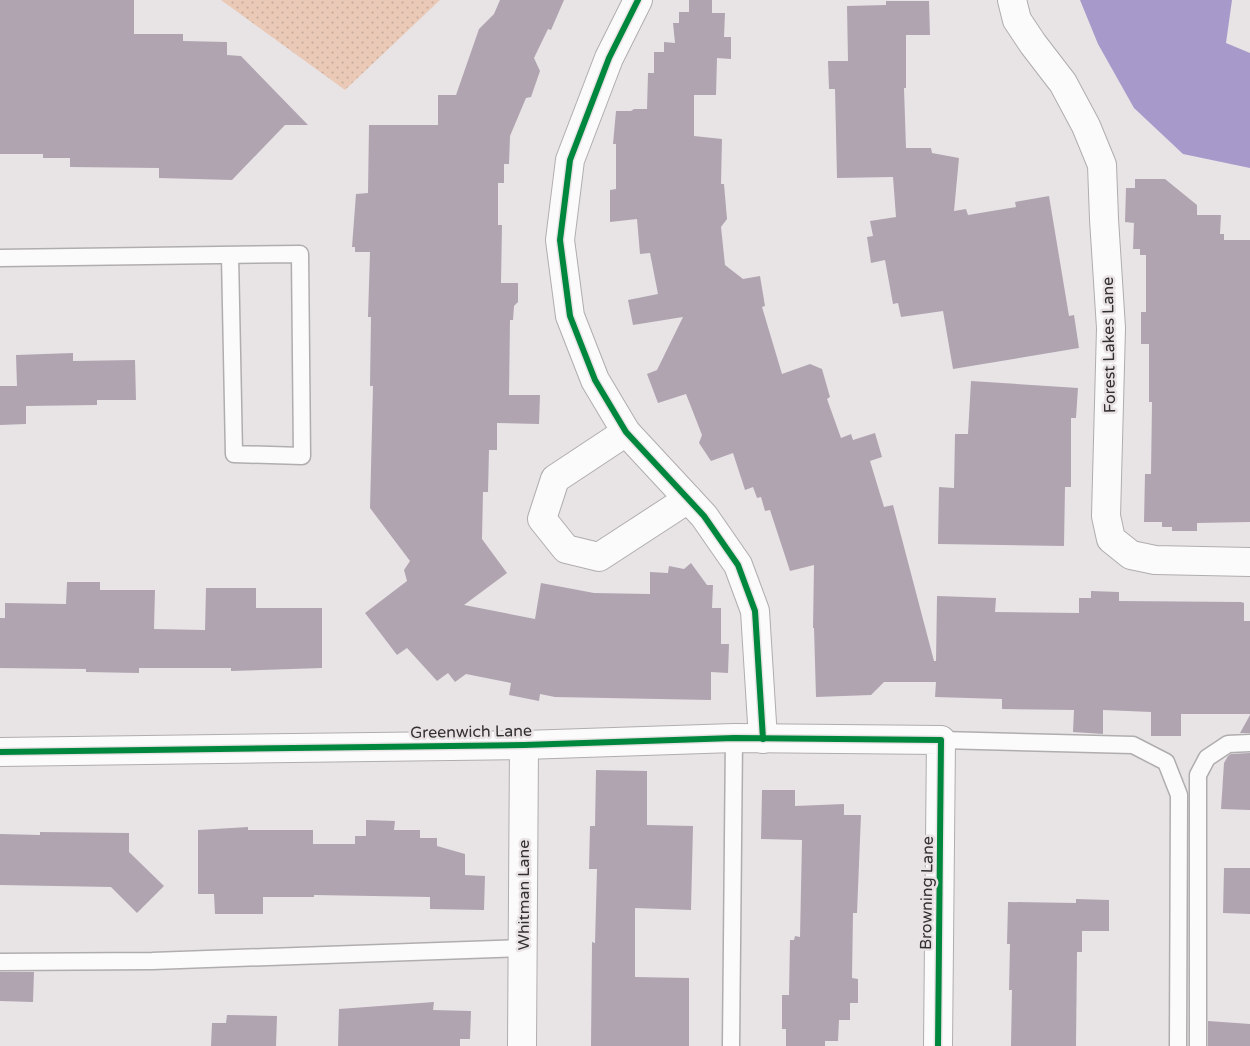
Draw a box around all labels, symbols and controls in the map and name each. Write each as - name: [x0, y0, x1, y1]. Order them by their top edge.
- street label: Forest Lakes Lane: [1098, 277, 1120, 413]
- street label: Greenwich Lane: [410, 721, 532, 743]
- street label: Browning Lane: [916, 836, 938, 950]
- street label: Whitman Lane: [514, 840, 534, 950]

